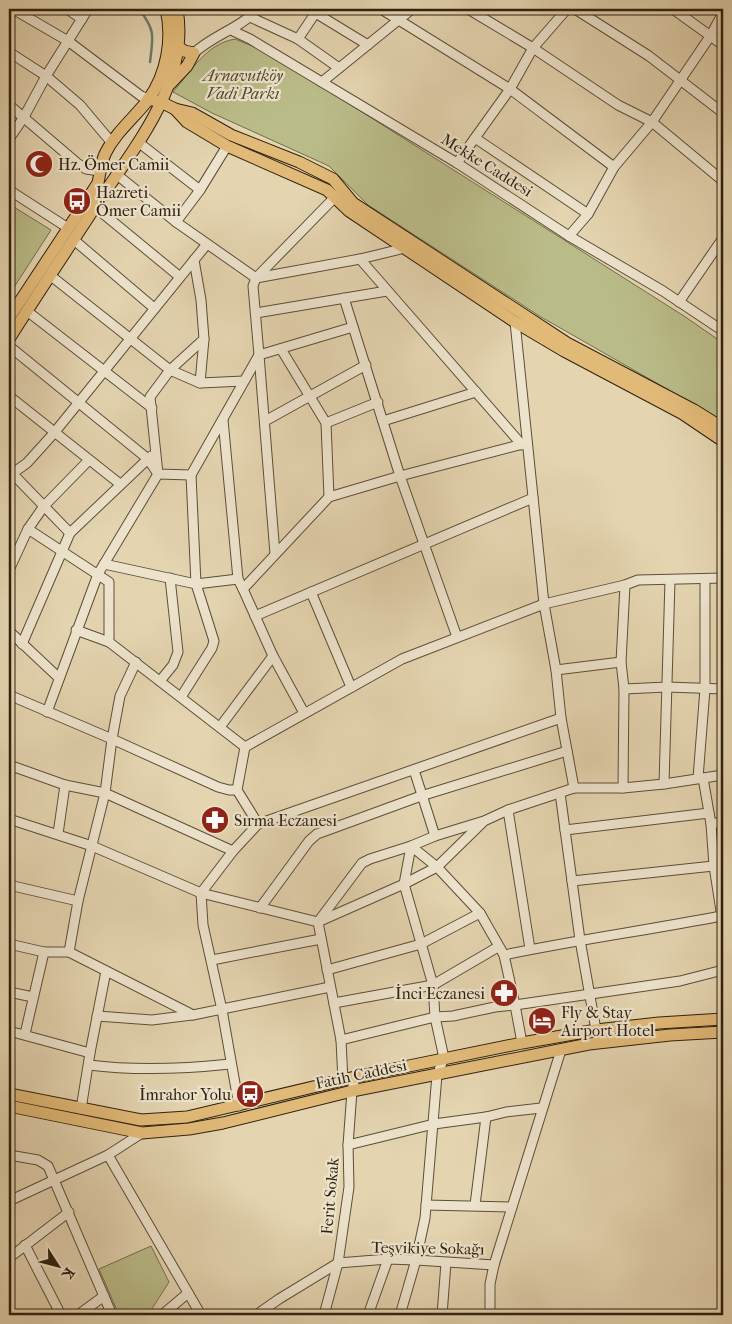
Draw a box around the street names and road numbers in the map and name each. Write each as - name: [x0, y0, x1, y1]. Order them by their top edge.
- street label: Mekke Caddesi: [438, 129, 536, 201]
- street label: Fatih Caddesi: [314, 1055, 409, 1093]
- street label: Ferit Sokak: [317, 1156, 343, 1235]
- street label: Teşvikiye Sokağı: [371, 1238, 485, 1259]

